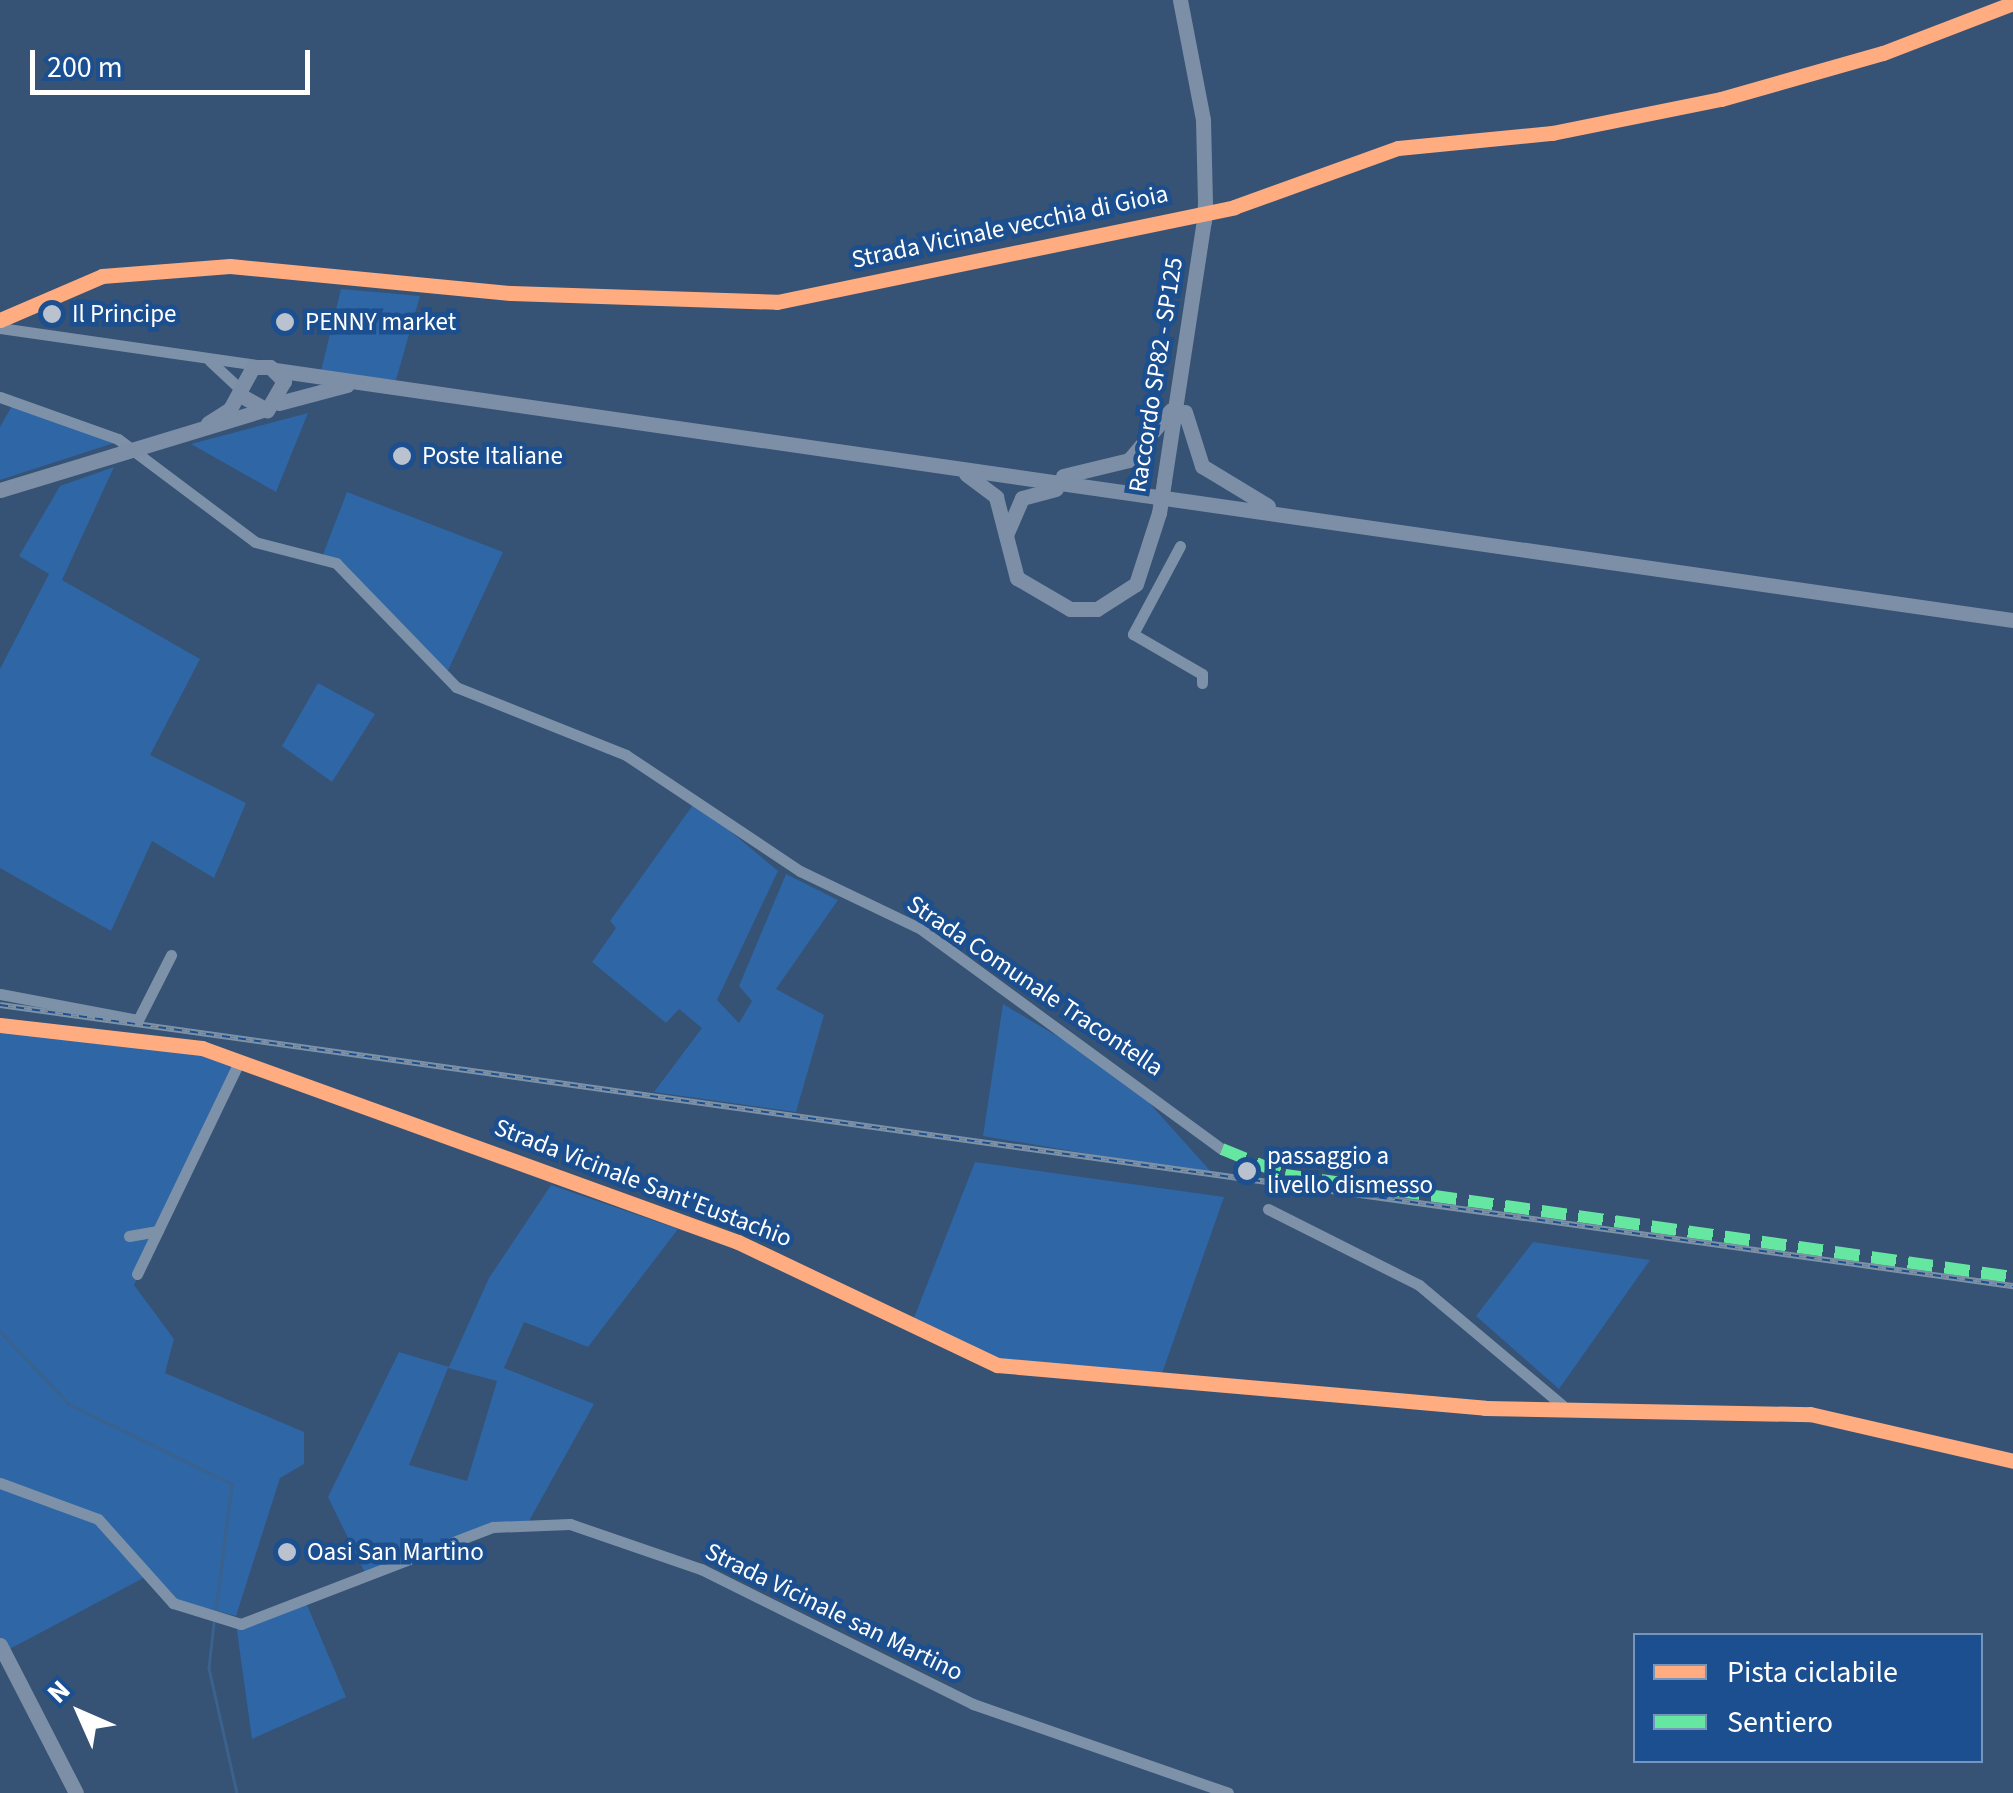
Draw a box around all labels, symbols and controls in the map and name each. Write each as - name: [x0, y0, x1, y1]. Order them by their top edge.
- scale bar: [35, 30, 315, 92]
- text: 200 m: [47, 46, 123, 89]
- street label: Strada Vicinale vecchia di Gioia: [849, 179, 1171, 275]
- street label: Raccordo SP82 - SP125: [1123, 255, 1189, 495]
- place label: Il Principe: [72, 299, 176, 329]
- marker: Il Principe: [41, 303, 63, 325]
- place label: PENNY market: [305, 307, 456, 337]
- marker: PENNY market: [274, 311, 296, 333]
- place label: Poste Italiane: [422, 441, 563, 471]
- marker: Poste Italiane: [391, 445, 413, 467]
- street label: Strada Comunale Tracontella: [901, 889, 1169, 1083]
- street label: Strada Vicinale Sant'Eustachio: [490, 1112, 796, 1254]
- place label: passaggio a livello dismesso: [1267, 1142, 1433, 1201]
- marker: passaggio a livello dismesso: [1236, 1160, 1258, 1182]
- street label: Strada Vicinale san Martino: [700, 1536, 968, 1688]
- place label: Oasi San Martino: [307, 1537, 484, 1567]
- marker: Oasi San Martino: [276, 1541, 298, 1563]
- legend: [1633, 1633, 1983, 1763]
- text: Pista ciclabile: [1727, 1651, 1898, 1694]
- north arrow: [30, 1663, 130, 1763]
- text: N: [38, 1671, 80, 1713]
- text: Sentiero: [1727, 1701, 1833, 1744]

